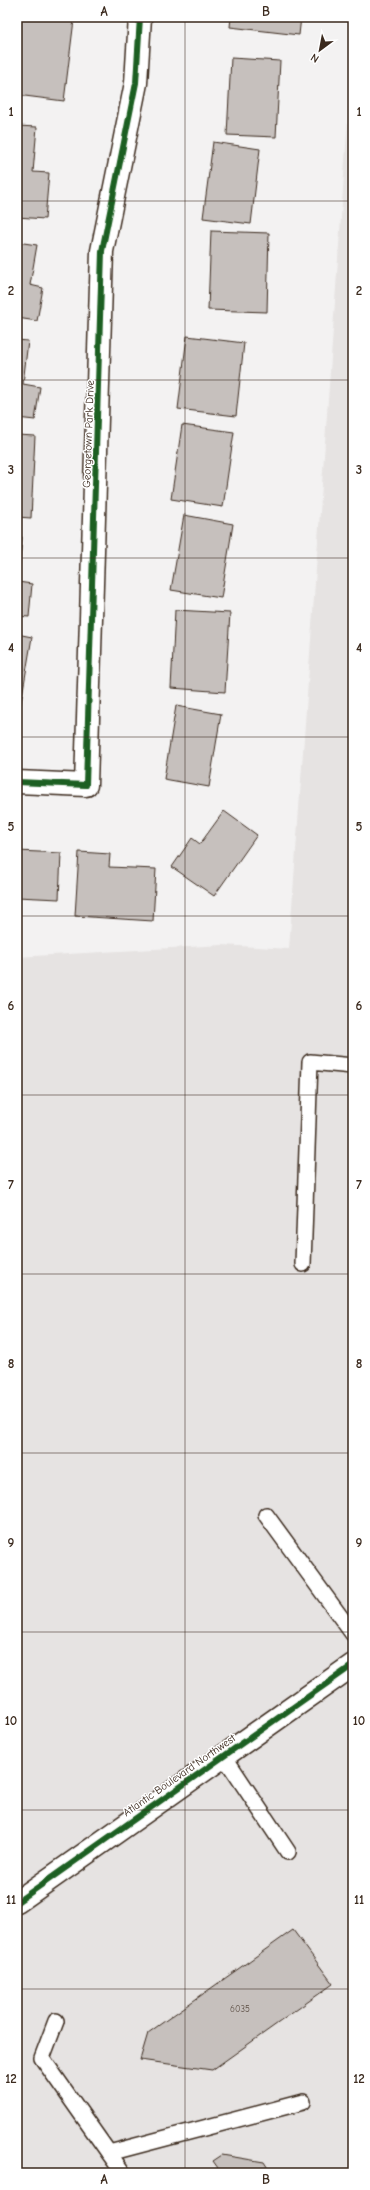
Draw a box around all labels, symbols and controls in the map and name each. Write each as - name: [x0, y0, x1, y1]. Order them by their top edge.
- text: A: [100, 4, 108, 19]
- text: B: [262, 4, 270, 19]
- north arrow: [300, 30, 340, 70]
- text: N: [308, 51, 321, 65]
- text: 1: [8, 104, 14, 119]
- text: 1: [356, 104, 362, 119]
- text: 2: [8, 283, 14, 298]
- text: 2: [356, 283, 362, 298]
- street label: Georgetown Park Drive: [80, 379, 97, 488]
- text: 3: [8, 462, 14, 477]
- text: 3: [356, 462, 362, 477]
- text: 4: [8, 640, 14, 655]
- text: 4: [356, 640, 362, 655]
- text: 5: [8, 819, 15, 834]
- text: 5: [356, 819, 363, 834]
- text: 6: [8, 998, 15, 1013]
- text: 6: [356, 998, 363, 1013]
- text: 7: [8, 1177, 14, 1192]
- text: 7: [356, 1177, 362, 1192]
- text: 8: [8, 1356, 14, 1371]
- text: 8: [356, 1356, 362, 1371]
- text: 9: [8, 1535, 15, 1550]
- text: 9: [356, 1535, 363, 1550]
- text: 10: [5, 1713, 17, 1728]
- text: 10: [353, 1713, 365, 1728]
- street label: Atlantic Boulevard Northwest: [121, 1731, 239, 1819]
- text: 11: [6, 1892, 16, 1907]
- text: 11: [354, 1892, 364, 1907]
- house number: 6035: [230, 2004, 250, 2014]
- text: 12: [5, 2071, 17, 2086]
- text: 12: [353, 2071, 365, 2086]
- text: A: [100, 2172, 108, 2187]
- text: B: [262, 2172, 270, 2187]

